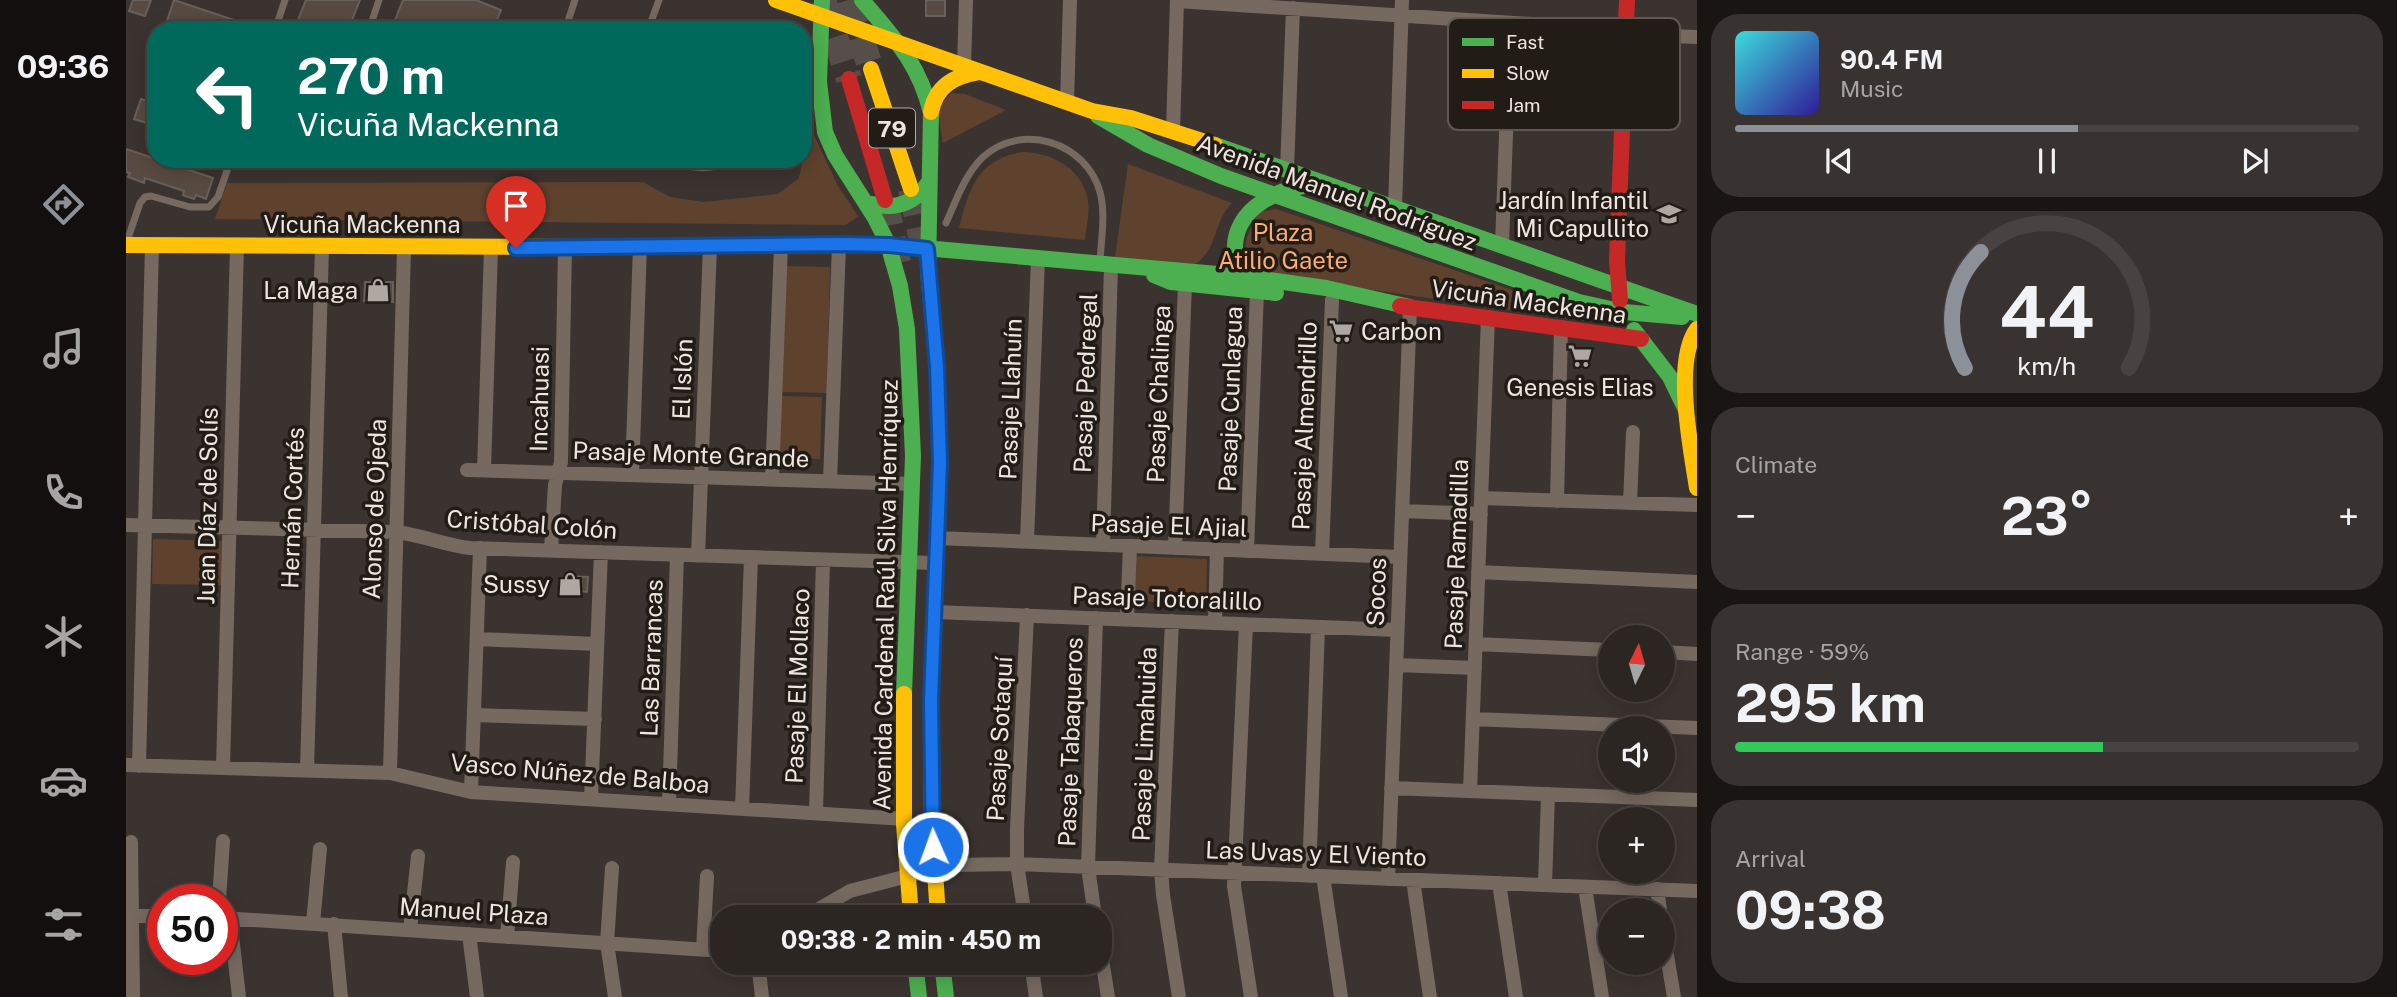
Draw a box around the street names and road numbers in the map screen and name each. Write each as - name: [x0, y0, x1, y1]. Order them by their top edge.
- road number: 79: [869, 108, 915, 148]
- street label: Avenida Manuel Rodríguez: [1193, 128, 1481, 256]
- street label: Vicuña Mackenna: [264, 210, 460, 238]
- street label: Vicuña Mackenna: [1430, 273, 1628, 329]
- street label: Pasaje Pedregal: [1068, 292, 1102, 474]
- street label: Pasaje Chalinga: [1141, 305, 1175, 483]
- street label: Pasaje Cunlagua: [1213, 306, 1247, 492]
- street label: Pasaje Llahuín: [993, 318, 1027, 480]
- street label: Pasaje Almendrillo: [1286, 321, 1322, 531]
- street label: El Islón: [667, 338, 697, 420]
- street label: Incahuasi: [524, 346, 554, 452]
- street label: Avenida Cardenal Raúl Silva Henríquez: [867, 379, 903, 811]
- street label: Juan Díaz de Solís: [191, 407, 223, 605]
- street label: Alonso de Ojeda: [357, 418, 391, 600]
- street label: Hernán Cortés: [275, 427, 309, 589]
- street label: Pasaje Monte Grande: [572, 436, 810, 472]
- street label: Pasaje Ramadilla: [1439, 458, 1473, 650]
- street label: Cristóbal Colón: [446, 504, 618, 544]
- street label: Pasaje El Ajial: [1090, 508, 1248, 542]
- street label: Socos: [1361, 557, 1391, 627]
- street label: Las Barrancas: [634, 579, 668, 737]
- street label: Pasaje Totoralillo: [1072, 581, 1262, 615]
- street label: Pasaje El Mollaco: [780, 588, 814, 784]
- street label: Pasaje Tabaqueros: [1052, 637, 1088, 847]
- street label: Pasaje Limahuida: [1127, 646, 1161, 842]
- street label: Pasaje Sotaquí: [981, 655, 1017, 822]
- street label: Vasco Núñez de Balboa: [449, 748, 711, 798]
- street label: Las Uvas y El Viento: [1205, 835, 1427, 871]
- street label: Manuel Plaza: [398, 892, 550, 930]

